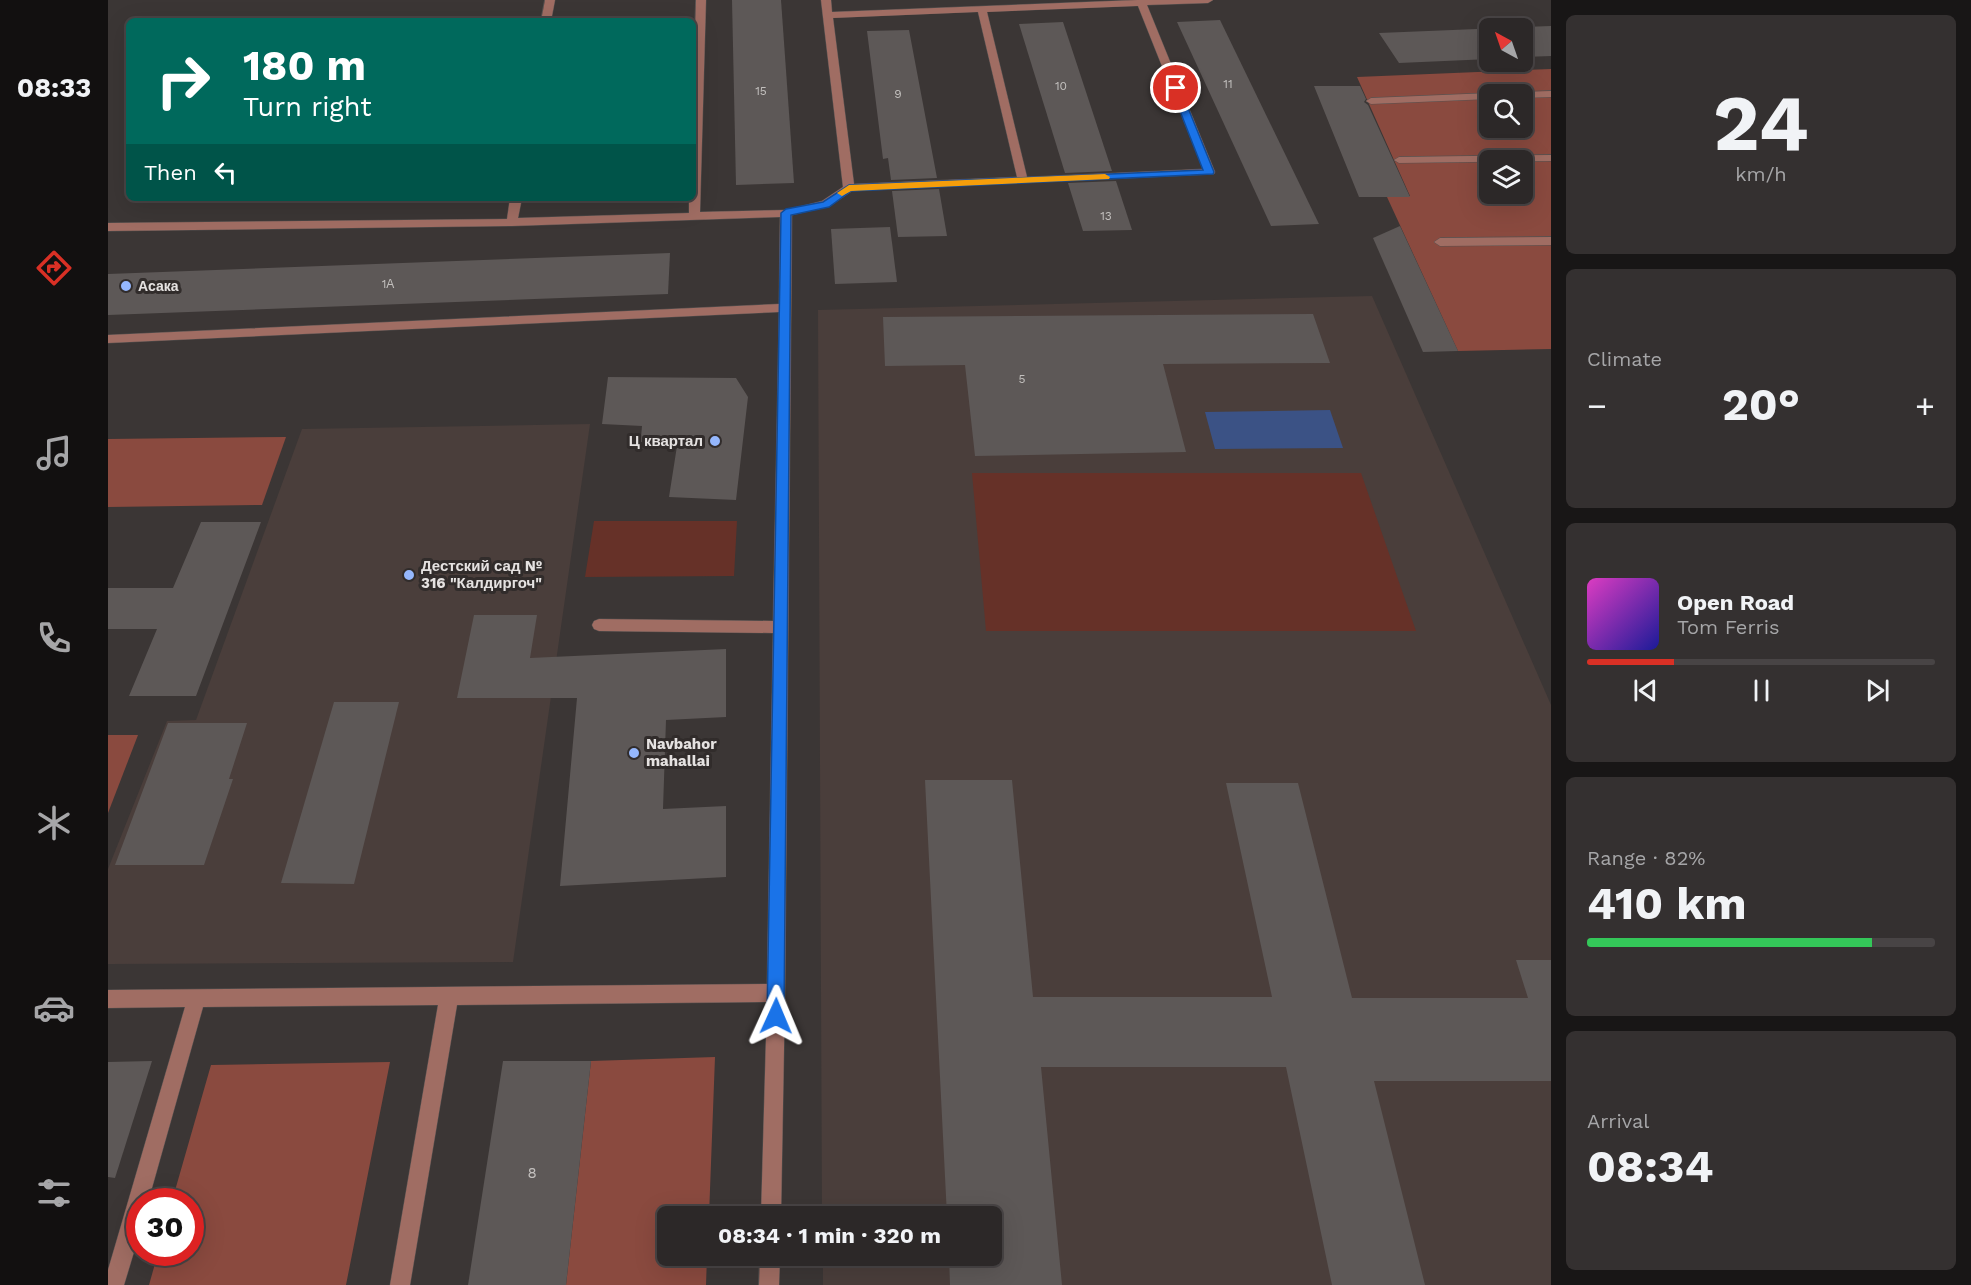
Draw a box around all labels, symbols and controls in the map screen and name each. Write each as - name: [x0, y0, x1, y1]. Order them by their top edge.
- north arrow: [1479, 18, 1533, 72]
- map controls: [1479, 18, 1533, 204]
- text: 180 m: [243, 41, 366, 90]
- icon: right: [144, 42, 222, 120]
- pin: [1150, 62, 1201, 113]
- icon: arrive: [1159, 71, 1192, 104]
- text: 08:33: [17, 72, 91, 104]
- house number: 11: [1223, 77, 1233, 91]
- text: 24: [1713, 77, 1809, 169]
- house number: 10: [1055, 79, 1067, 93]
- house number: 15: [755, 84, 767, 98]
- button: search: [1479, 84, 1533, 138]
- house number: 9: [894, 87, 902, 101]
- text: Turn right: [243, 91, 372, 123]
- button: layers: [1479, 150, 1533, 204]
- icon: left: [209, 156, 242, 189]
- text: Then: [144, 160, 197, 185]
- text: km/h: [1735, 162, 1787, 186]
- house number: 13: [1100, 209, 1112, 223]
- icon: directions: [33, 247, 75, 289]
- house number: 1А: [382, 277, 394, 291]
- place label: Асака: [138, 278, 179, 294]
- marker: Асака: [119, 279, 133, 293]
- text: Climate: [1587, 347, 1662, 371]
- house number: 5: [1019, 372, 1026, 386]
- text: 20°: [1722, 378, 1800, 431]
- text: −: [1587, 386, 1607, 425]
- text: +: [1915, 386, 1935, 425]
- icon: music: [33, 432, 75, 474]
- place label: Ц квартал: [629, 432, 703, 450]
- marker: Ц квартал: [708, 434, 722, 448]
- place label: Дестский сад № 316 "Калдиргоч": [421, 557, 543, 592]
- marker: Дестский сад № 316 "Калдиргоч": [402, 568, 416, 582]
- text: Open Road: [1677, 590, 1794, 615]
- text: Tom Ferris: [1677, 615, 1780, 639]
- icon: phone: [33, 617, 75, 659]
- icon: previous: [1629, 674, 1662, 707]
- icon: pause: [1745, 674, 1778, 707]
- icon: next: [1861, 674, 1894, 707]
- place label: Navbahor mahallai: [646, 735, 717, 770]
- marker: Navbahor mahallai: [627, 746, 641, 760]
- icon: climate: [33, 802, 75, 844]
- text: Range · 82%: [1587, 846, 1705, 870]
- text: 410 km: [1587, 877, 1747, 930]
- position arrow: [744, 984, 808, 1048]
- icon: car: [33, 987, 75, 1029]
- text: Arrival: [1587, 1109, 1649, 1133]
- text: 08:34: [1587, 1140, 1714, 1193]
- house number: 8: [527, 1164, 537, 1182]
- icon: filters: [33, 1172, 75, 1214]
- speed limit sign: 30: [126, 1188, 204, 1266]
- text: 08:34 · 1 min · 320 m: [718, 1223, 941, 1248]

